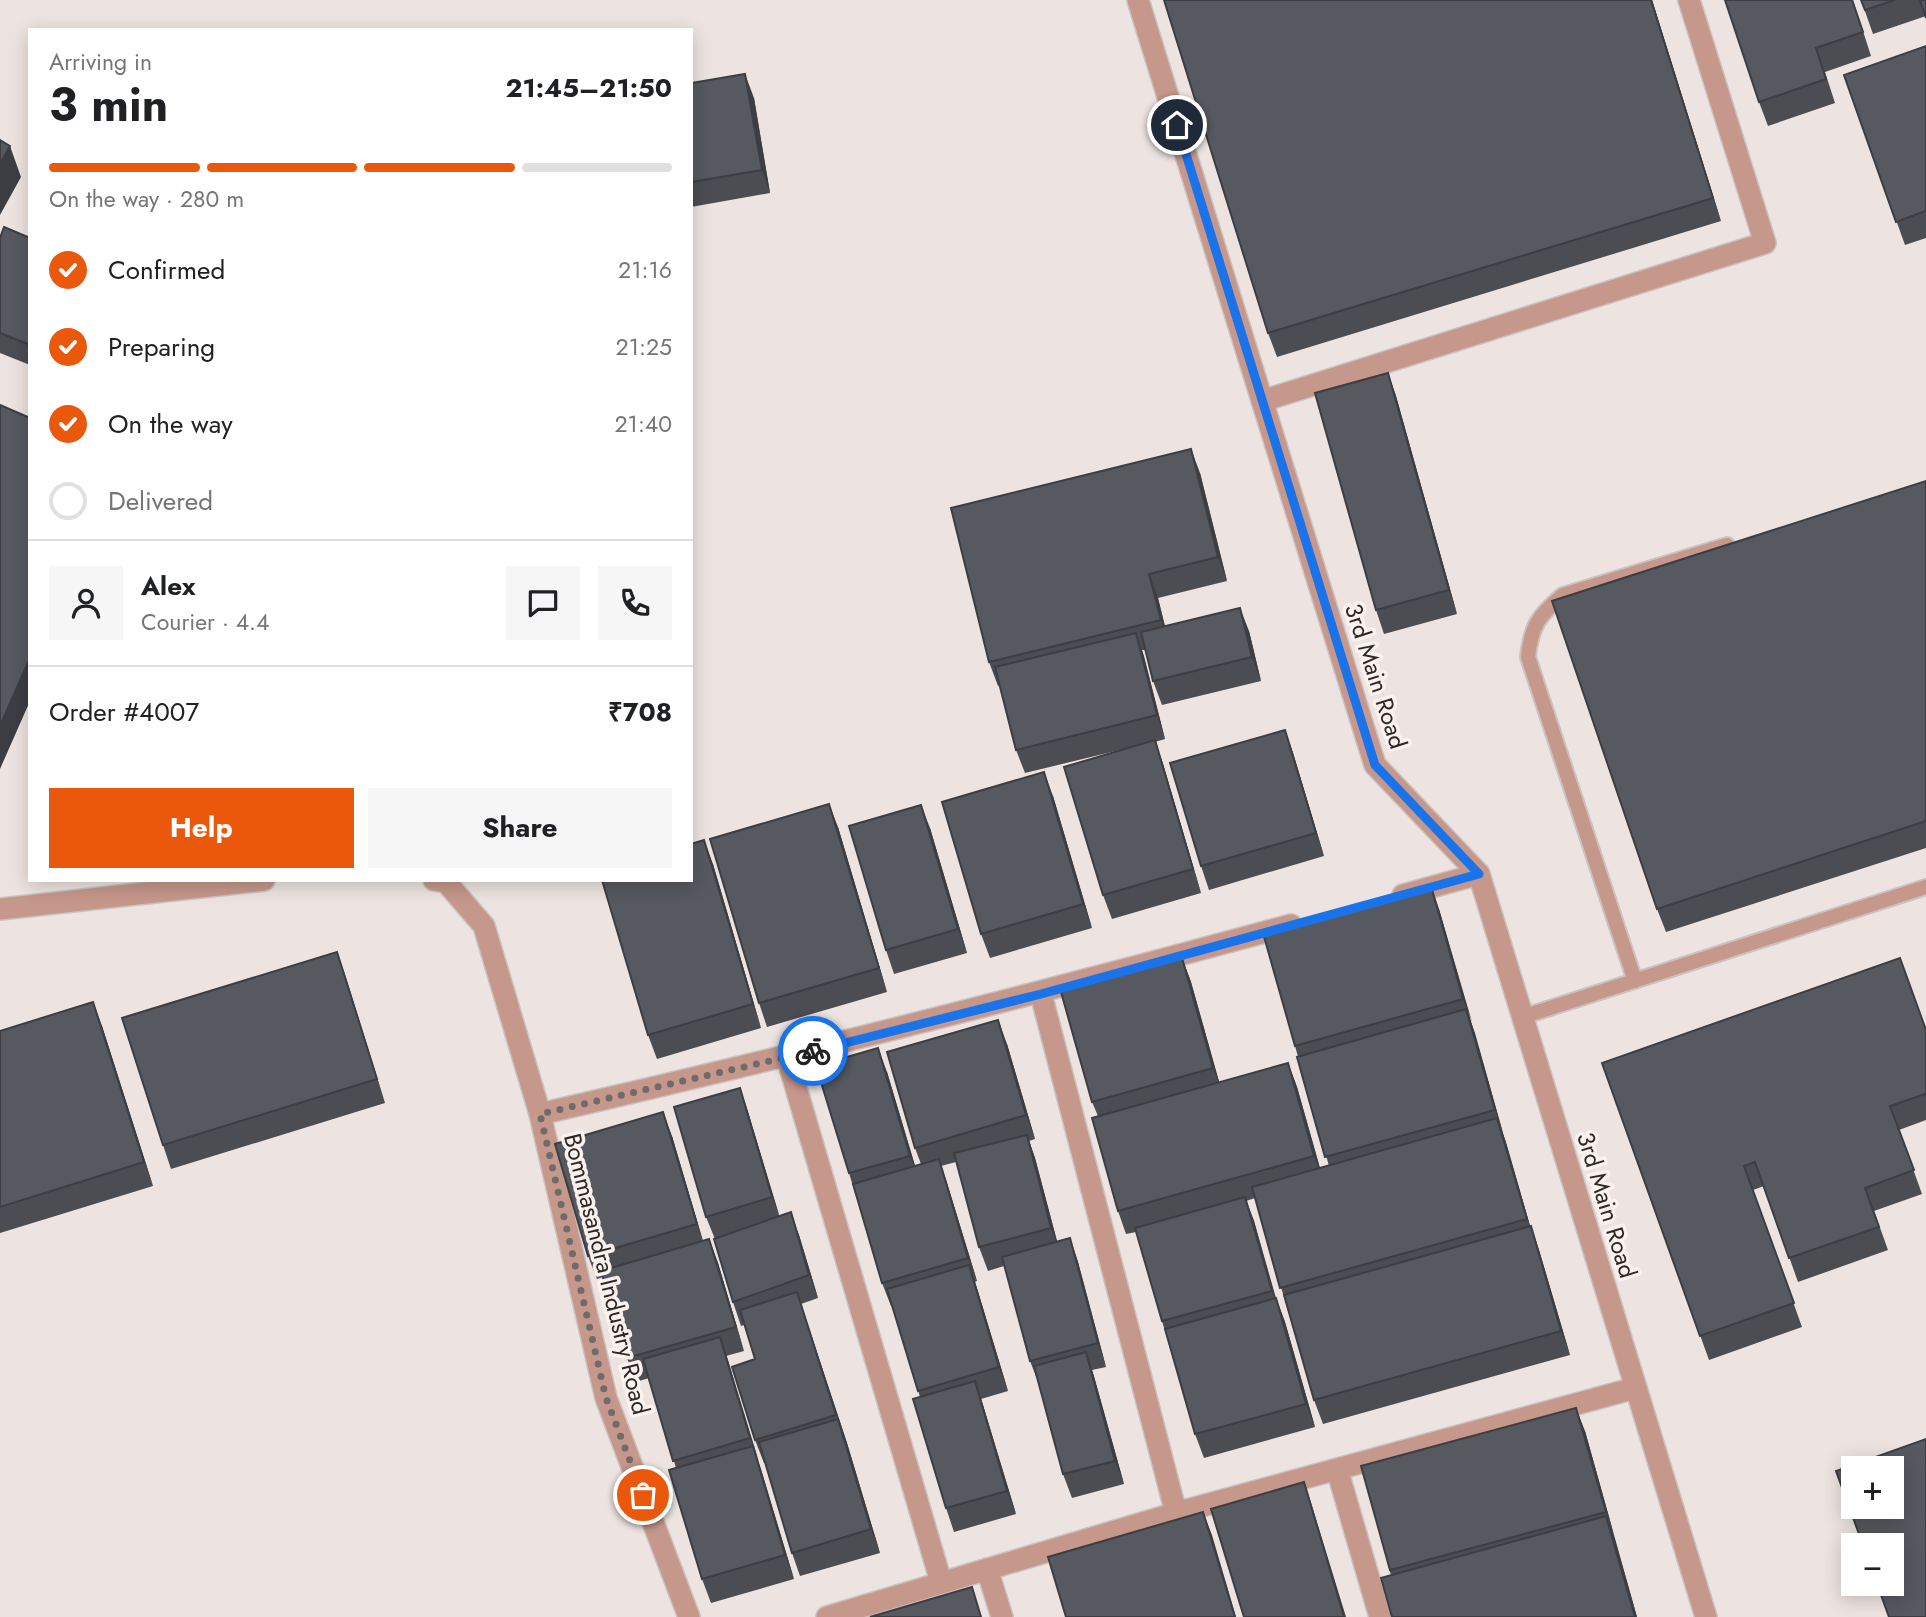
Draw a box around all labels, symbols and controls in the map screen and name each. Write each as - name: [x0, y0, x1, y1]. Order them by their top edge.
- text: Arriving in: [49, 45, 152, 79]
- text: 21:45–21:50: [505, 69, 672, 107]
- text: 3 min: [49, 72, 168, 138]
- pin: [1147, 95, 1207, 155]
- icon: home: [1158, 106, 1196, 144]
- text: On the way · 280 m: [49, 182, 244, 216]
- icon: check: [49, 251, 87, 289]
- text: Confirmed: [108, 251, 225, 289]
- text: 21:16: [618, 253, 672, 287]
- icon: check: [49, 328, 87, 366]
- text: Preparing: [108, 328, 215, 366]
- text: 21:25: [616, 330, 672, 364]
- icon: check: [49, 405, 87, 443]
- text: On the way: [108, 405, 233, 443]
- text: 21:40: [614, 407, 672, 441]
- text: Delivered: [108, 482, 213, 520]
- button: person: [49, 566, 123, 640]
- button: chat: [506, 566, 580, 640]
- button: phone: [598, 566, 672, 640]
- text: Alex: [141, 567, 195, 605]
- street label: 3rd Main Road: [1336, 599, 1416, 753]
- text: Courier · 4.4: [141, 605, 269, 639]
- text: Order #4007: [49, 693, 199, 731]
- text: ₹708: [608, 693, 672, 731]
- button: Help: [49, 788, 354, 868]
- button: Share: [368, 788, 672, 868]
- courier: [778, 1016, 848, 1086]
- icon: bike: [794, 1032, 832, 1070]
- street label: 3rd Main Road: [1568, 1128, 1646, 1282]
- street label: Bommasandra Industry Road: [555, 1130, 659, 1418]
- map controls: [1841, 1456, 1904, 1596]
- button: +: [1841, 1456, 1904, 1519]
- pin: [613, 1465, 673, 1525]
- icon: bag: [624, 1476, 662, 1514]
- button: −: [1841, 1533, 1904, 1596]

